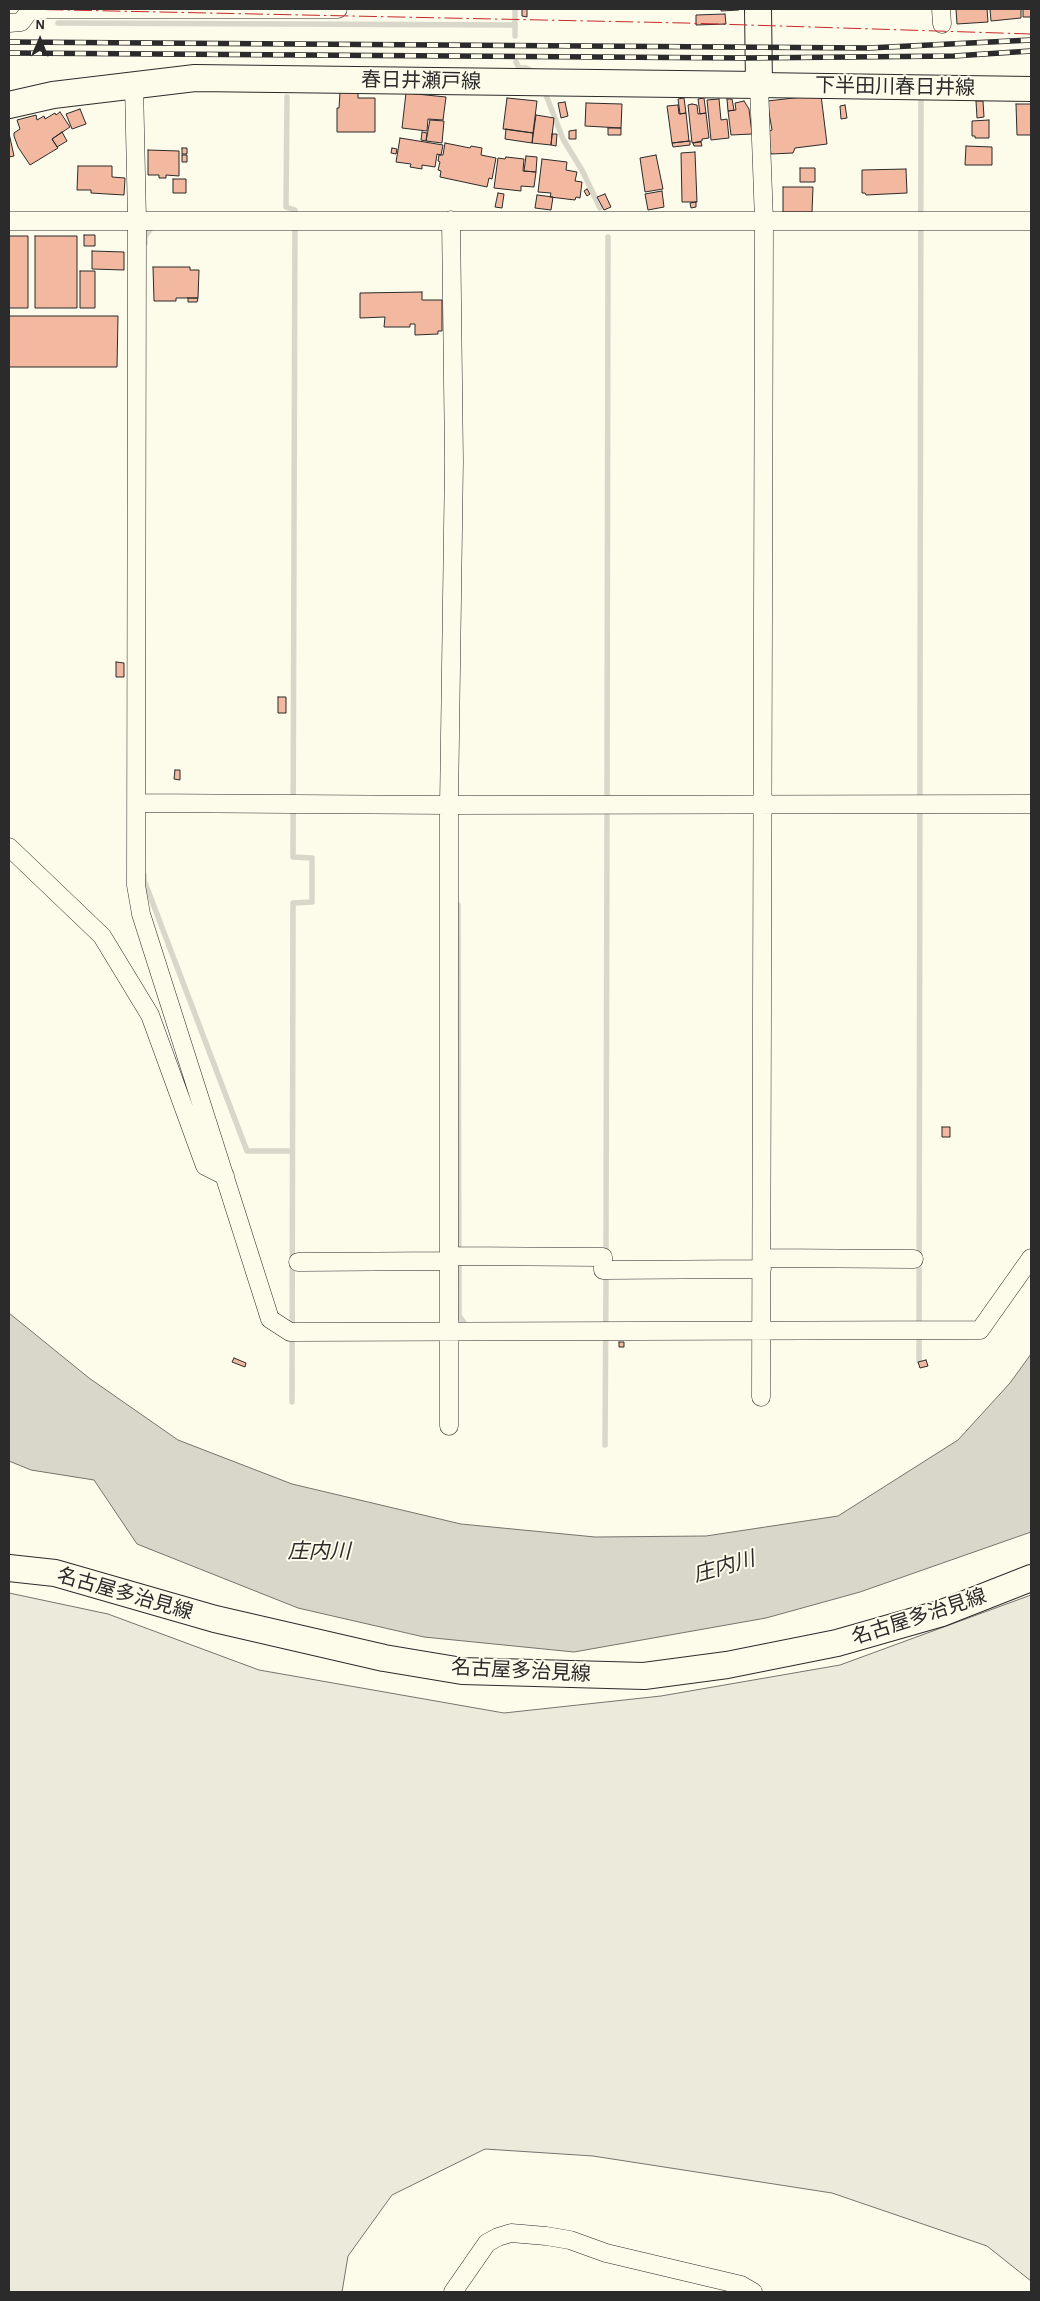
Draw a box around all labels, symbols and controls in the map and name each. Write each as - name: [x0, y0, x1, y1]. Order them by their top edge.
- north arrow: [15, 15, 65, 65]
- text: N: [35, 18, 45, 32]
- street label: 春日井瀬戸線: [361, 68, 481, 94]
- street label: 下半田川春日井線: [815, 74, 975, 100]
- water label: 庄内川: [288, 1539, 350, 1565]
- water label: 庄内川: [690, 1546, 758, 1588]
- street label: 名古屋多治見線: [54, 1563, 196, 1625]
- street label: 名古屋多治見線: [849, 1584, 989, 1650]
- street label: 名古屋多治見線: [450, 1655, 592, 1687]

